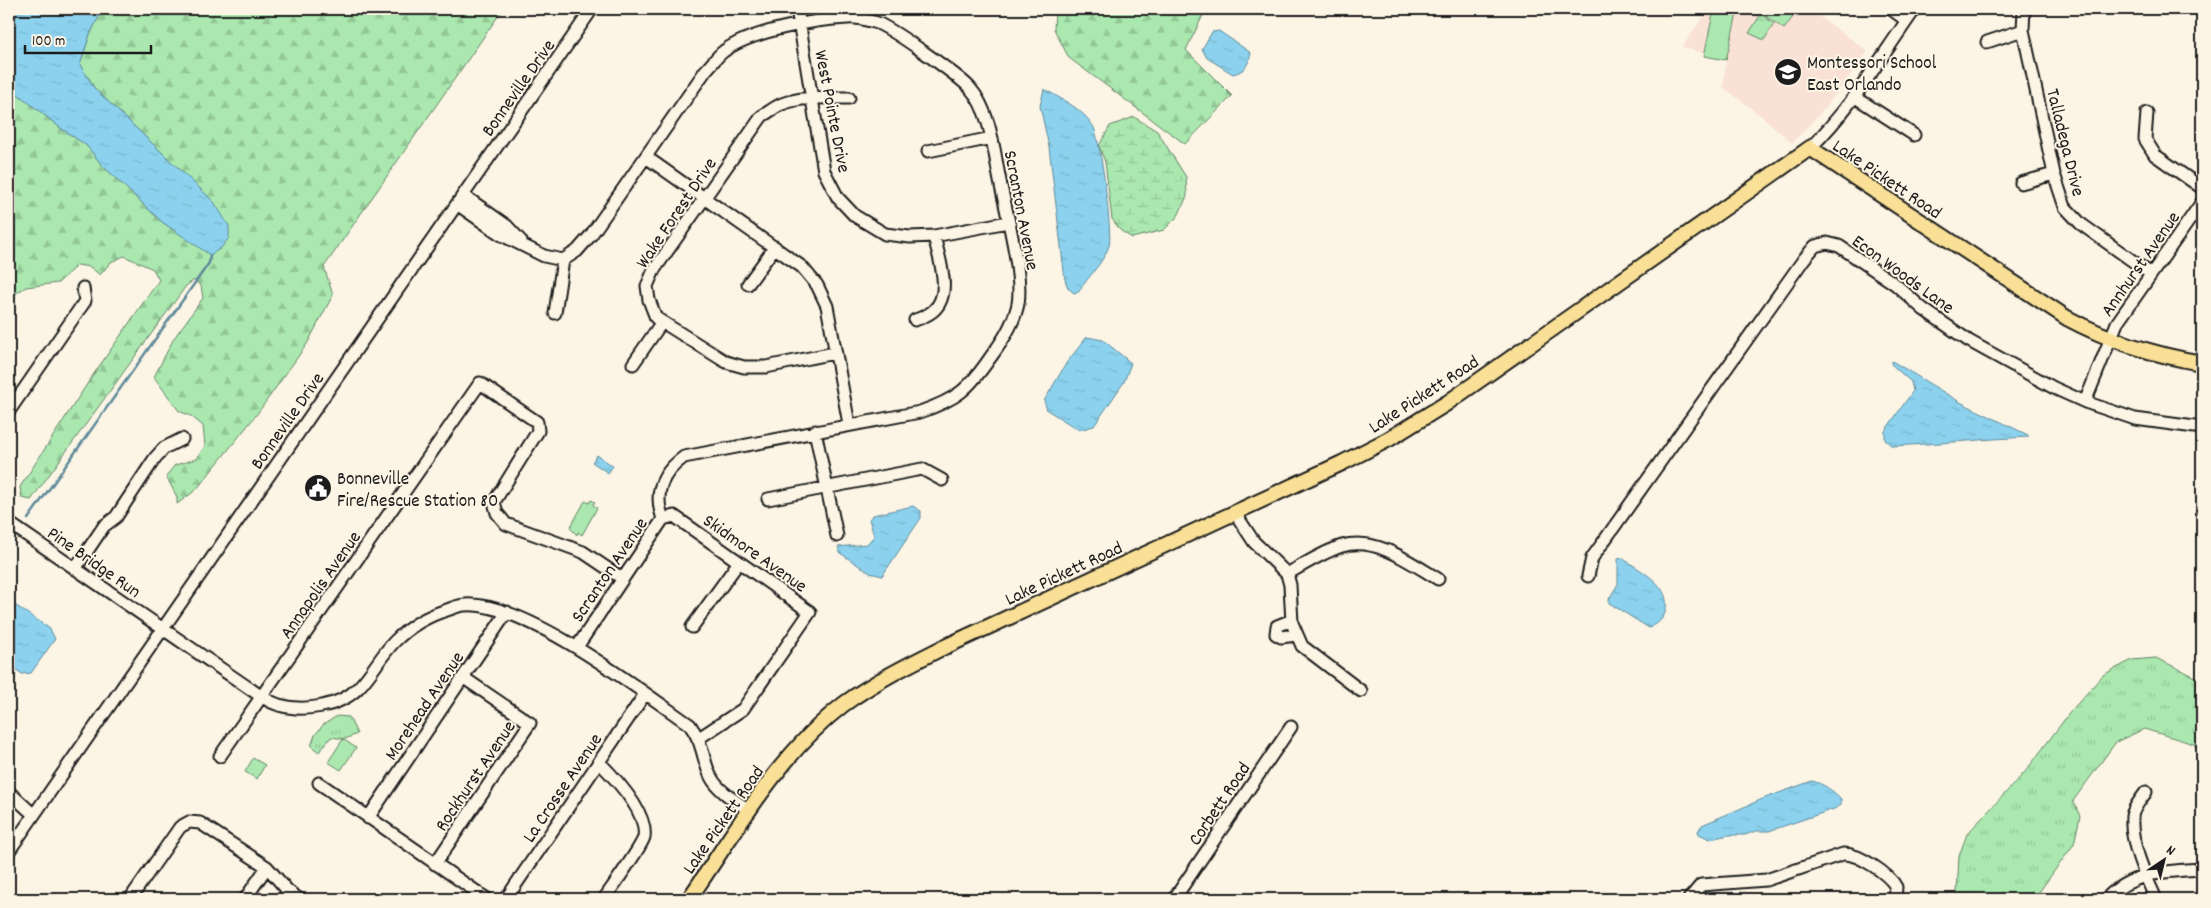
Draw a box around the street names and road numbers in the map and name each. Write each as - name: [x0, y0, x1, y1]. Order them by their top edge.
- street label: Bonneville Drive: [476, 35, 563, 143]
- street label: West Pointe Drive: [805, 48, 856, 175]
- street label: Talladega Drive: [2037, 86, 2090, 199]
- street label: Lake Pickett Road: [1826, 134, 1946, 228]
- street label: Scranton Avenue: [995, 149, 1044, 273]
- street label: Wake Forest Drive: [631, 153, 725, 275]
- street label: Annhurst Avenue: [2095, 207, 2188, 323]
- street label: Econ Woods Lane: [1845, 229, 1959, 322]
- street label: Lake Pickett Road: [1364, 350, 1486, 442]
- street label: Bonneville Drive: [245, 368, 332, 476]
- street label: Skidmore Avenue: [696, 509, 812, 601]
- street label: Scranton Avenue: [566, 513, 656, 629]
- street label: Pine Bridge Run: [40, 521, 146, 606]
- street label: Annapolis Avenue: [275, 526, 369, 646]
- street label: Lake Pickett Road: [1001, 536, 1128, 614]
- street label: Morehead Avenue: [379, 647, 472, 767]
- street label: Rockhurst Avenue: [430, 716, 524, 838]
- street label: La Crosse Avenue: [517, 729, 610, 849]
- street label: Corbett Road: [1183, 758, 1259, 852]
- street label: Lake Pickett Road: [677, 761, 772, 881]

